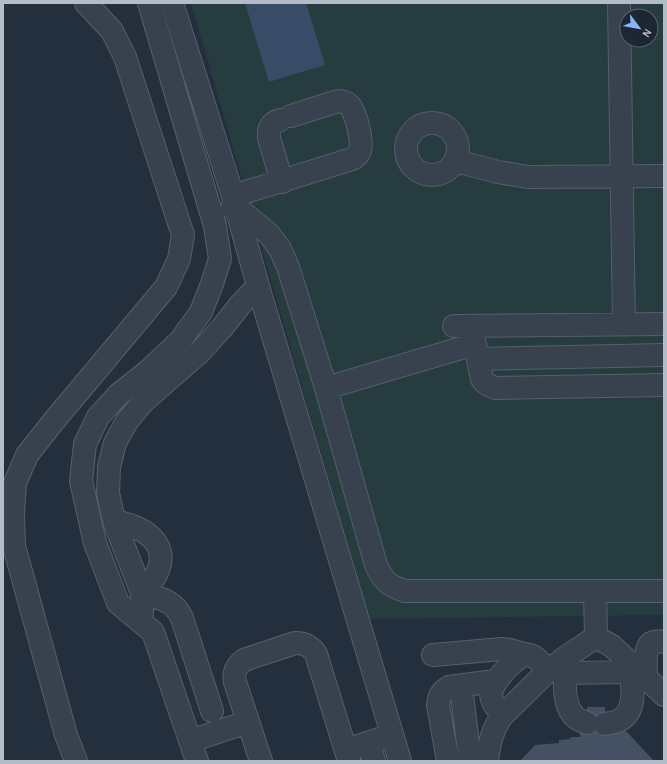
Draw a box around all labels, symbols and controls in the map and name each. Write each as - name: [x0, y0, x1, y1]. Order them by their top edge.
- north arrow: [619, 8, 659, 48]
- text: N: [640, 27, 654, 39]

